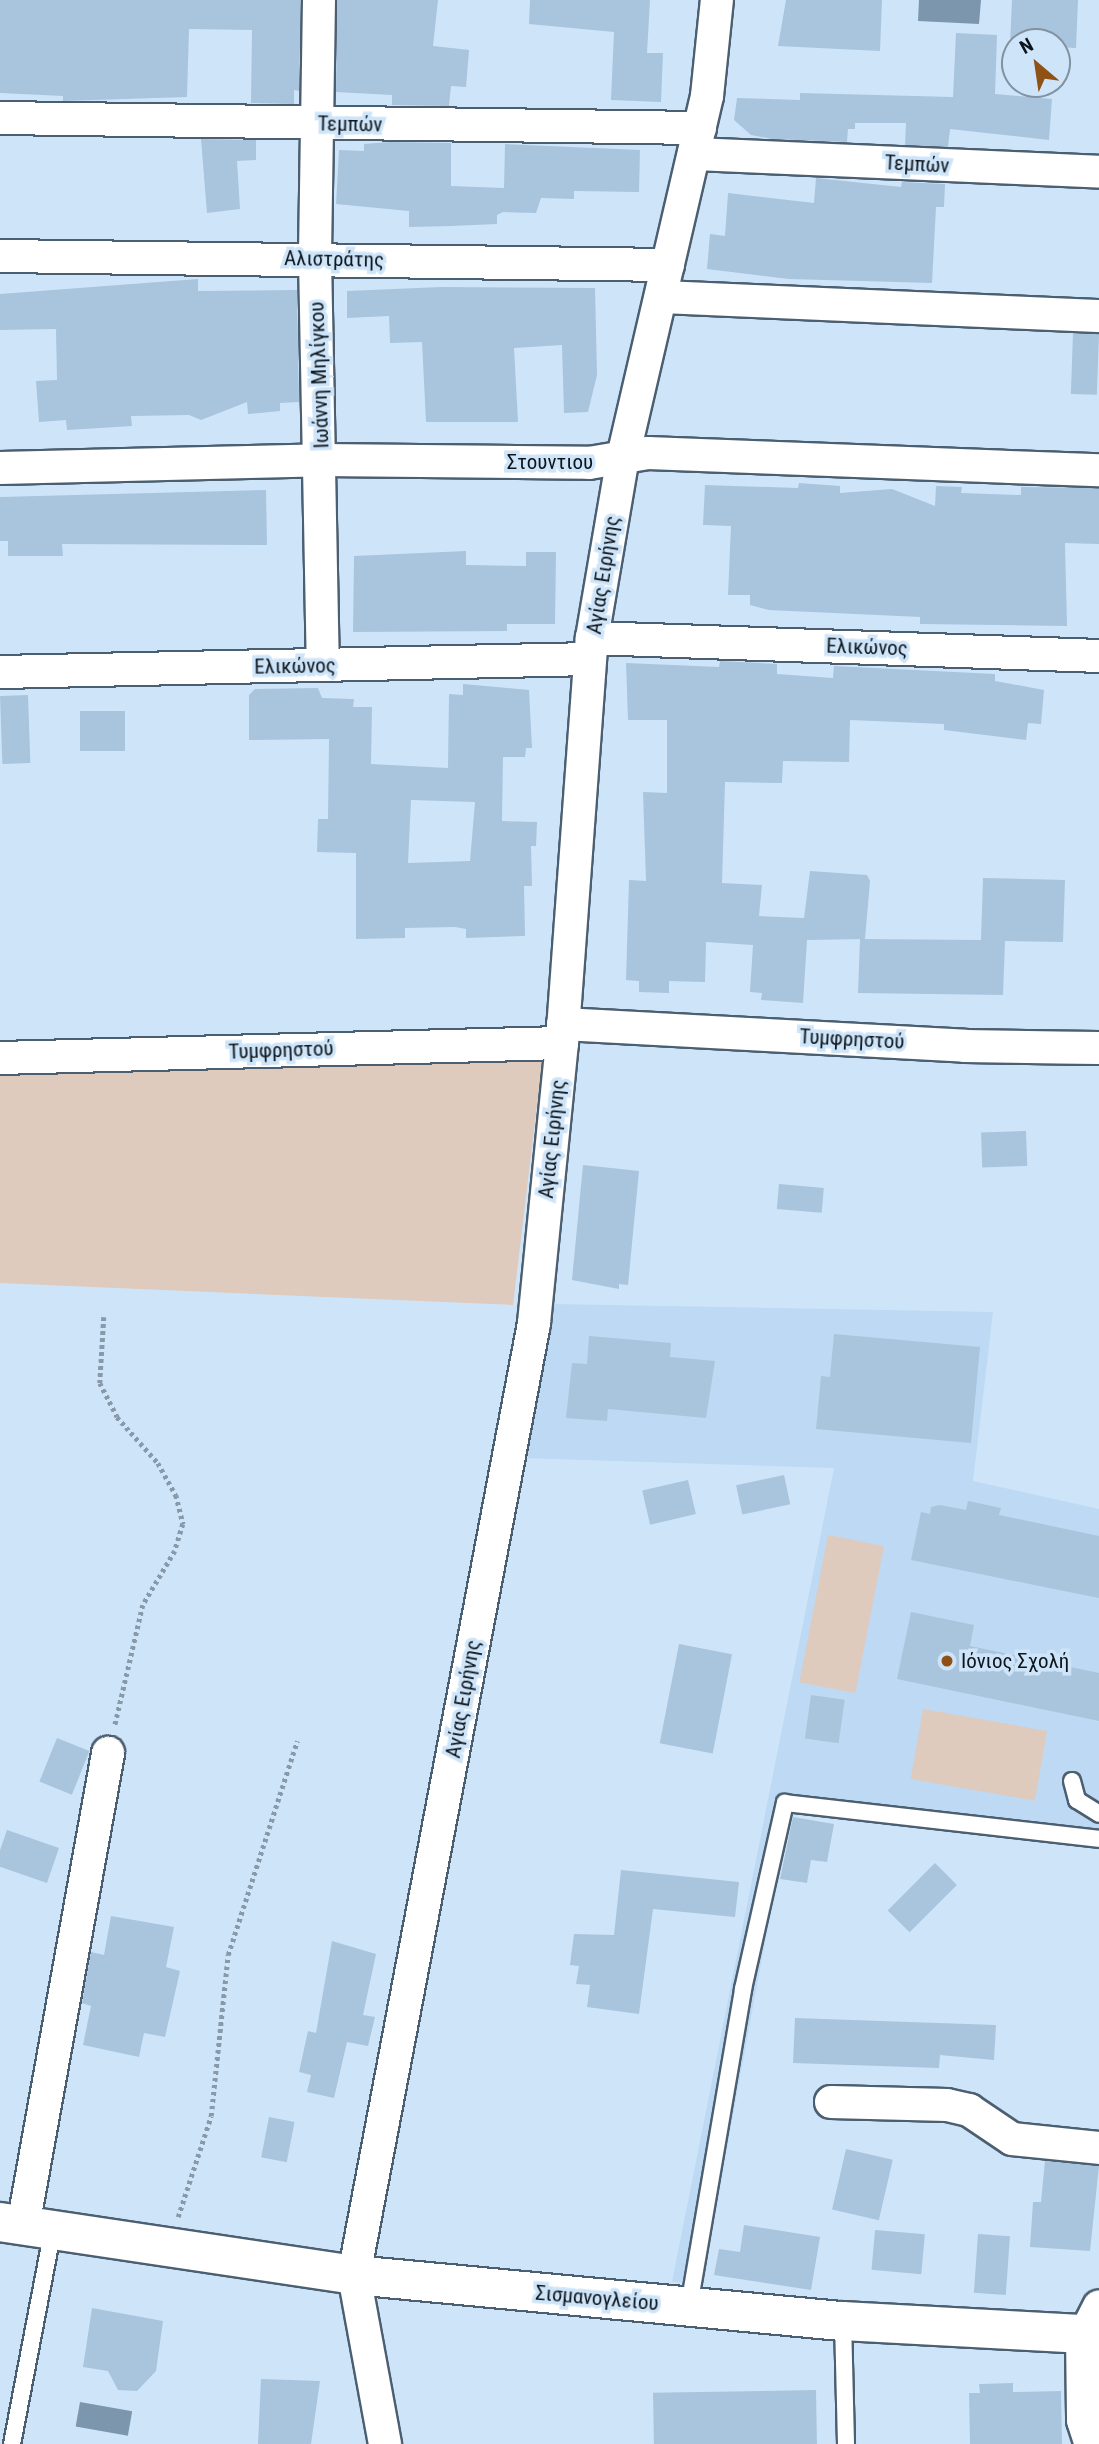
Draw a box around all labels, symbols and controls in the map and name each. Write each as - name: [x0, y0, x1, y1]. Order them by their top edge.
- north arrow: [1001, 28, 1071, 98]
- text: N: [1016, 33, 1037, 59]
- street label: Τεμπών: [317, 111, 383, 137]
- street label: Τεμπών: [884, 150, 950, 178]
- street label: Αλιστράτης: [284, 246, 384, 272]
- street label: Ιωάννη Μηλίγκου: [304, 301, 334, 449]
- street label: Στουντιου: [507, 449, 593, 475]
- street label: Αγίας Ειρήνης: [581, 514, 625, 636]
- street label: Ελικώνος: [826, 633, 908, 661]
- street label: Ελικώνος: [254, 653, 336, 679]
- street label: Τυμφρηστού: [799, 1024, 905, 1054]
- street label: Τυμφρηστού: [228, 1036, 334, 1064]
- street label: Αγίας Ειρήνης: [533, 1078, 571, 1200]
- street label: Αγίας Ειρήνης: [440, 1638, 486, 1760]
- place label: Ιόνιος Σχολή: [961, 1648, 1069, 1674]
- marker: Ιόνιος Σχολή: [939, 1653, 955, 1669]
- street label: Σισμανογλείου: [534, 2280, 660, 2316]

